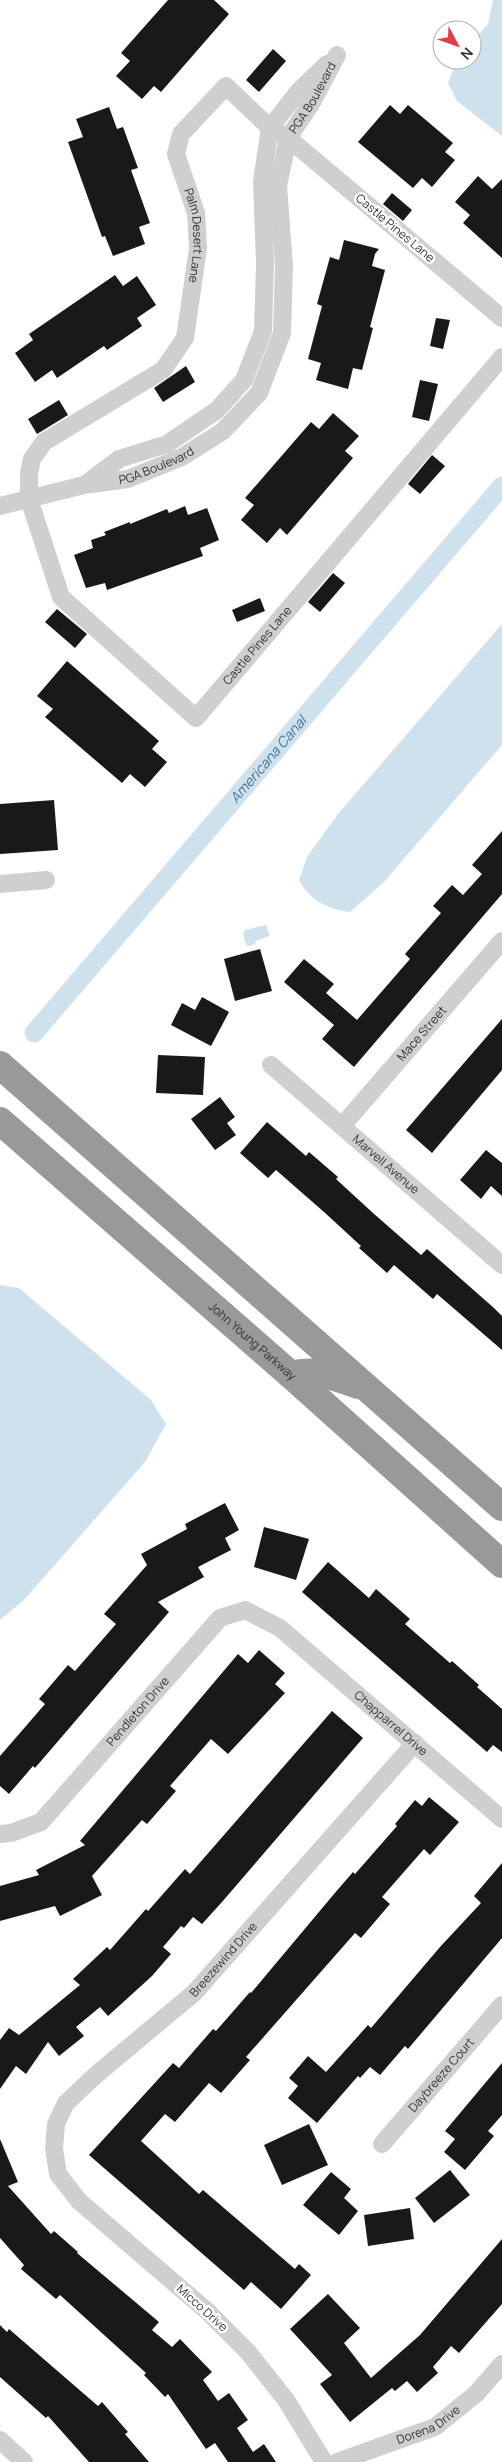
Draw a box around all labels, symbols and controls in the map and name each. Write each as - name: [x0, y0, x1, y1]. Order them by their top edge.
- north arrow: [432, 20, 482, 70]
- text: N: [457, 44, 478, 64]
- street label: PGA Boulevard: [284, 59, 340, 137]
- street label: Palm Desert Lane: [180, 186, 207, 284]
- street label: Castle Pines Lane: [352, 190, 438, 266]
- street label: PGA Boulevard: [118, 442, 197, 488]
- street label: Castle Pines Lane: [219, 602, 295, 688]
- water label: Americana Canal: [225, 710, 311, 807]
- street label: Mace Street: [393, 1002, 450, 1065]
- street label: Marvell Avenue: [349, 1130, 423, 1198]
- street label: John Young Parkway: [205, 1298, 301, 1384]
- street label: Pendleton Drive: [102, 1673, 173, 1750]
- street label: Chapparrel Drive: [351, 1686, 431, 1759]
- street label: Breezewind Drive: [185, 1918, 261, 2000]
- street label: Daybreeze Court: [404, 2034, 478, 2116]
- street label: Micco Drive: [173, 2280, 232, 2335]
- street label: Dorena Drive: [394, 2401, 464, 2448]

